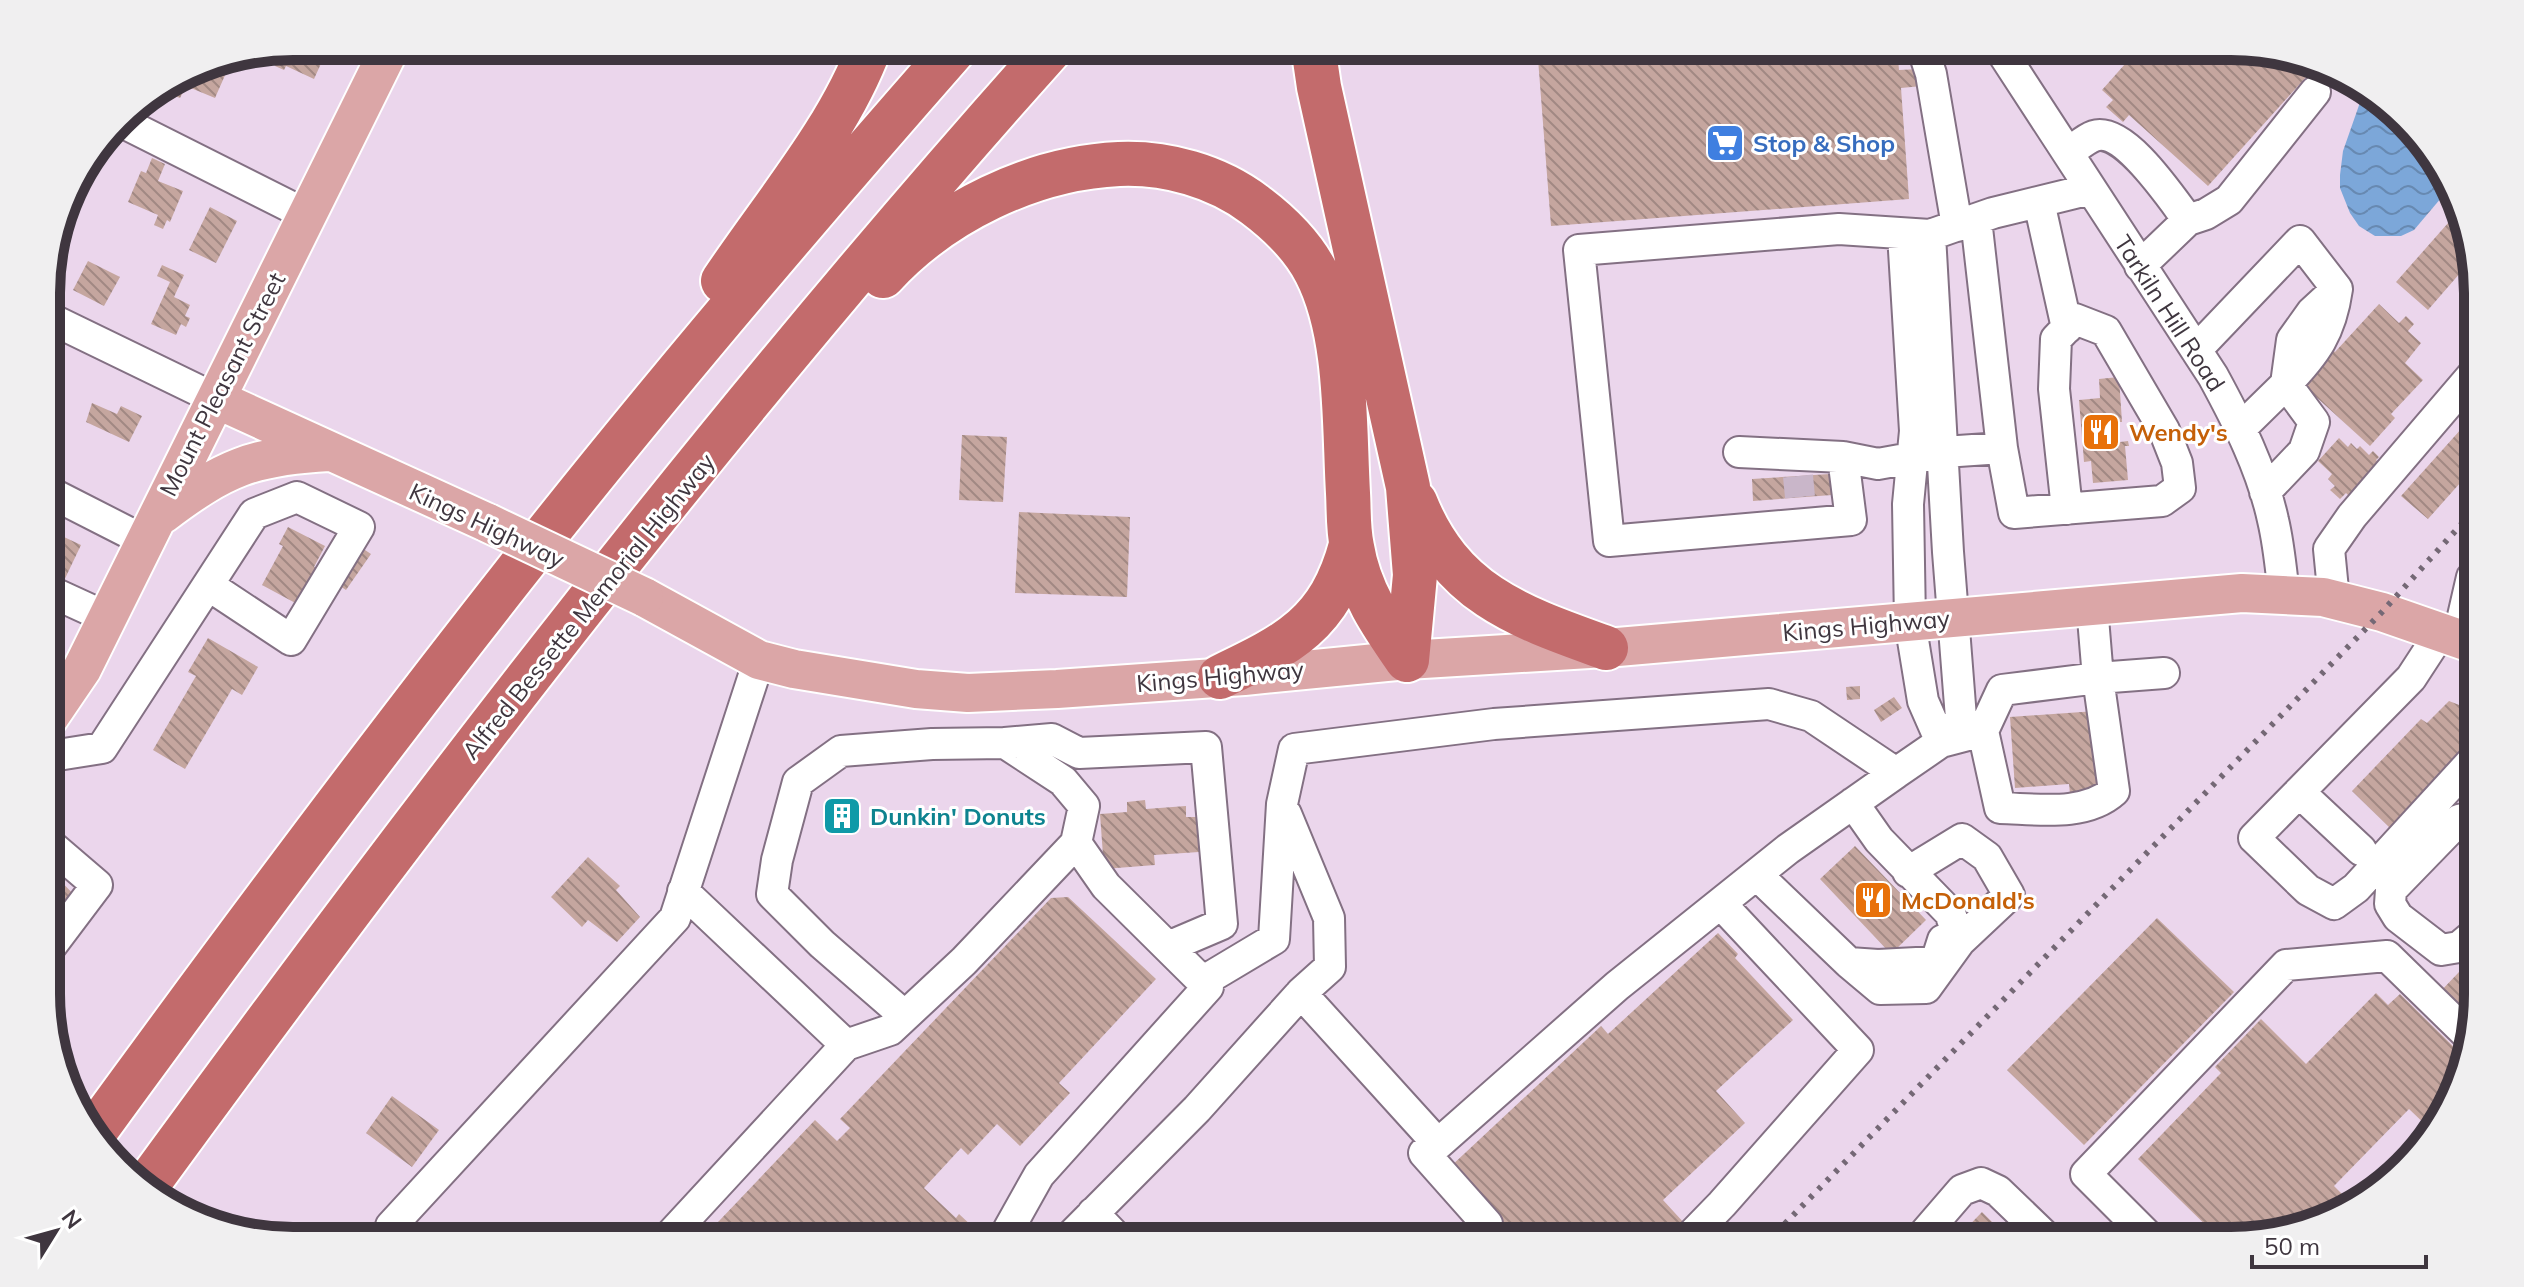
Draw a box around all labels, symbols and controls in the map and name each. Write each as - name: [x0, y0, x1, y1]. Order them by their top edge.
- supermarket icon: Stop & Shop: [1704, 122, 1746, 164]
- place label: Stop & Shop: [1753, 128, 1895, 158]
- street label: Tarkiln Hill Road: [2108, 229, 2232, 397]
- street label: Mount Pleasant Street: [153, 267, 291, 501]
- restaurant icon: Wendy's: [2080, 411, 2122, 453]
- place label: Wendy's: [2129, 417, 2228, 447]
- street label: Alfred Bessette Memorial Highway: [455, 447, 721, 765]
- street label: Kings Highway: [405, 476, 570, 574]
- street label: Kings Highway: [1781, 603, 1951, 647]
- street label: Kings Highway: [1135, 654, 1305, 698]
- building icon: Dunkin' Donuts: [821, 795, 863, 837]
- place label: Dunkin' Donuts: [870, 801, 1046, 831]
- restaurant icon: McDonald's: [1852, 879, 1894, 921]
- place label: McDonald's: [1901, 885, 2035, 915]
- north arrow: [16, 1191, 96, 1271]
- text: N: [56, 1204, 88, 1234]
- scale bar: [2252, 1219, 2426, 1269]
- text: 50 m: [2264, 1231, 2320, 1261]

